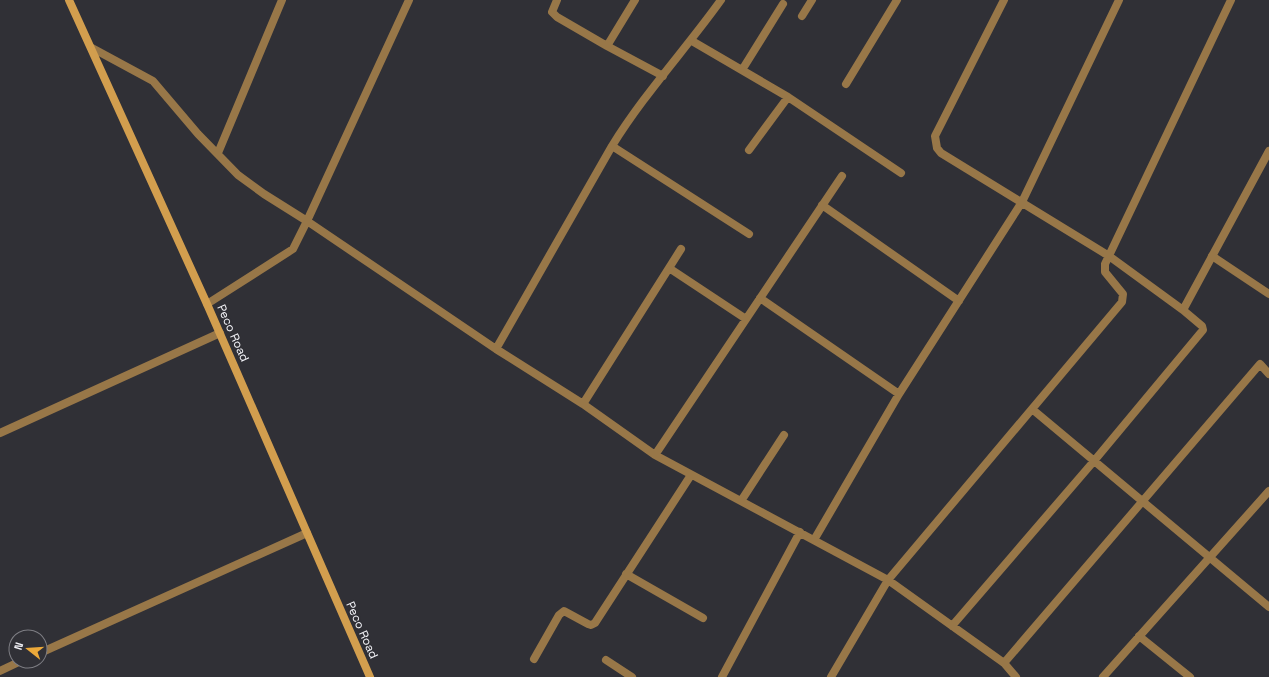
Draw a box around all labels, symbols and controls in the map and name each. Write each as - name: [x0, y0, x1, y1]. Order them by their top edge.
- street label: Peco Road: [213, 302, 253, 364]
- street label: Peco Road: [342, 599, 382, 661]
- north arrow: [8, 629, 48, 669]
- text: N: [11, 641, 26, 652]

